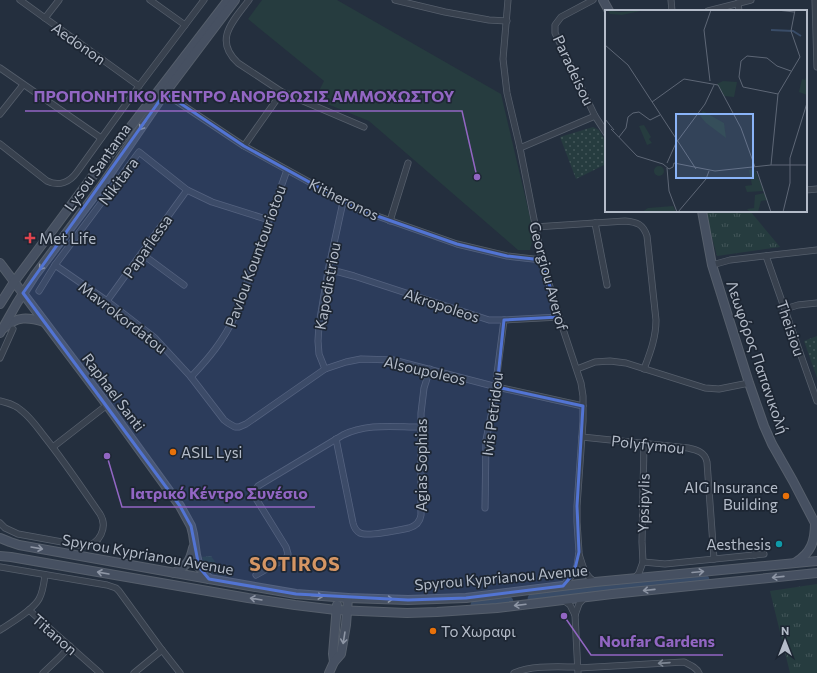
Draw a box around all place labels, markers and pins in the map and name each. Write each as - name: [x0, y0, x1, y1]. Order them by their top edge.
- callout: ΠΡΟΠΟΝΗΤΙΚΟ ΚΕΝΤΡΟ ΑΝΟΡΘΩΣΙΣ ΑΜΜΟΧΩΣΤΟΥ: [25, 83, 462, 111]
- place label: Met Life: [39, 229, 96, 247]
- marker: Met Life: [24, 232, 36, 244]
- place label: ASIL Lysi: [181, 443, 242, 461]
- marker: ASIL Lysi: [168, 447, 178, 457]
- place label: AIG Insurance Building: [684, 478, 778, 513]
- callout: Ιατρικό Κέντρο Συνέσιο: [122, 479, 315, 507]
- marker: AIG Insurance Building: [781, 491, 791, 501]
- place label: Aesthesis: [706, 535, 771, 553]
- marker: Aesthesis: [774, 539, 784, 549]
- place label: Το Χωραφι: [441, 622, 516, 640]
- marker: Το Χωραφι: [428, 626, 438, 636]
- callout: Noufar Gardens: [591, 627, 723, 655]

